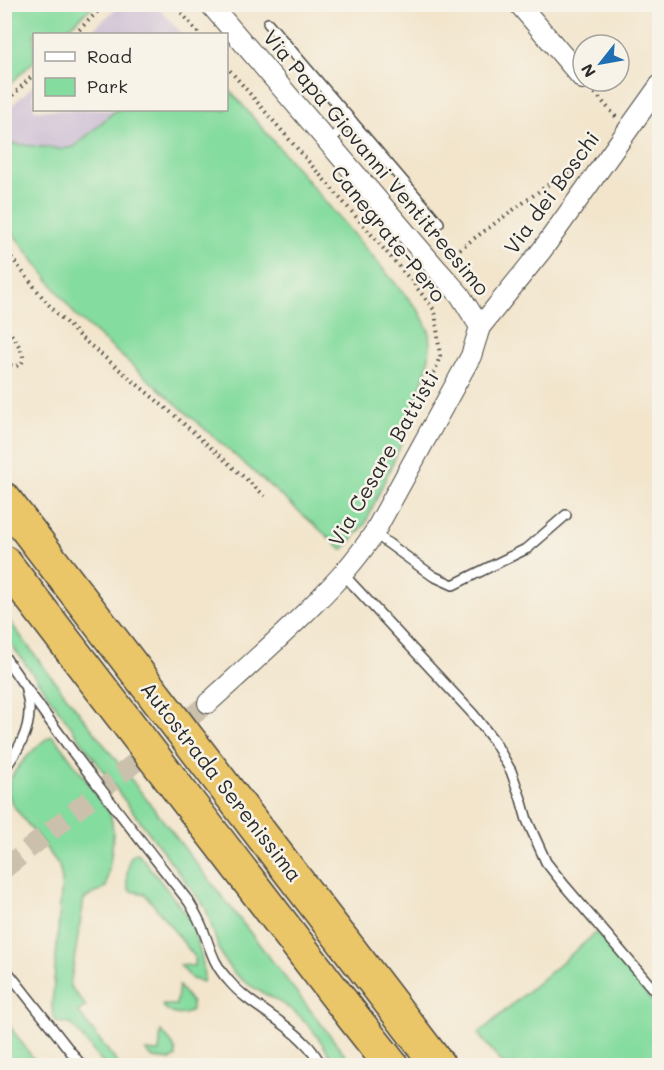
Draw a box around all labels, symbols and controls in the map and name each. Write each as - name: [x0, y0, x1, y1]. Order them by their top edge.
- street label: Via Papa Giovanni Ventitreesimo: [258, 24, 496, 301]
- legend: [33, 33, 228, 111]
- north arrow: [571, 33, 631, 93]
- text: Road: [87, 44, 132, 68]
- text: N: [576, 60, 600, 82]
- text: Park: [87, 74, 128, 98]
- street label: Via dei Boschi: [497, 125, 604, 259]
- street label: Canegrate-Pero: [326, 159, 453, 307]
- street label: Via Cesare Battisti: [321, 366, 444, 551]
- street label: Autostrada Serenissima: [136, 675, 309, 887]

